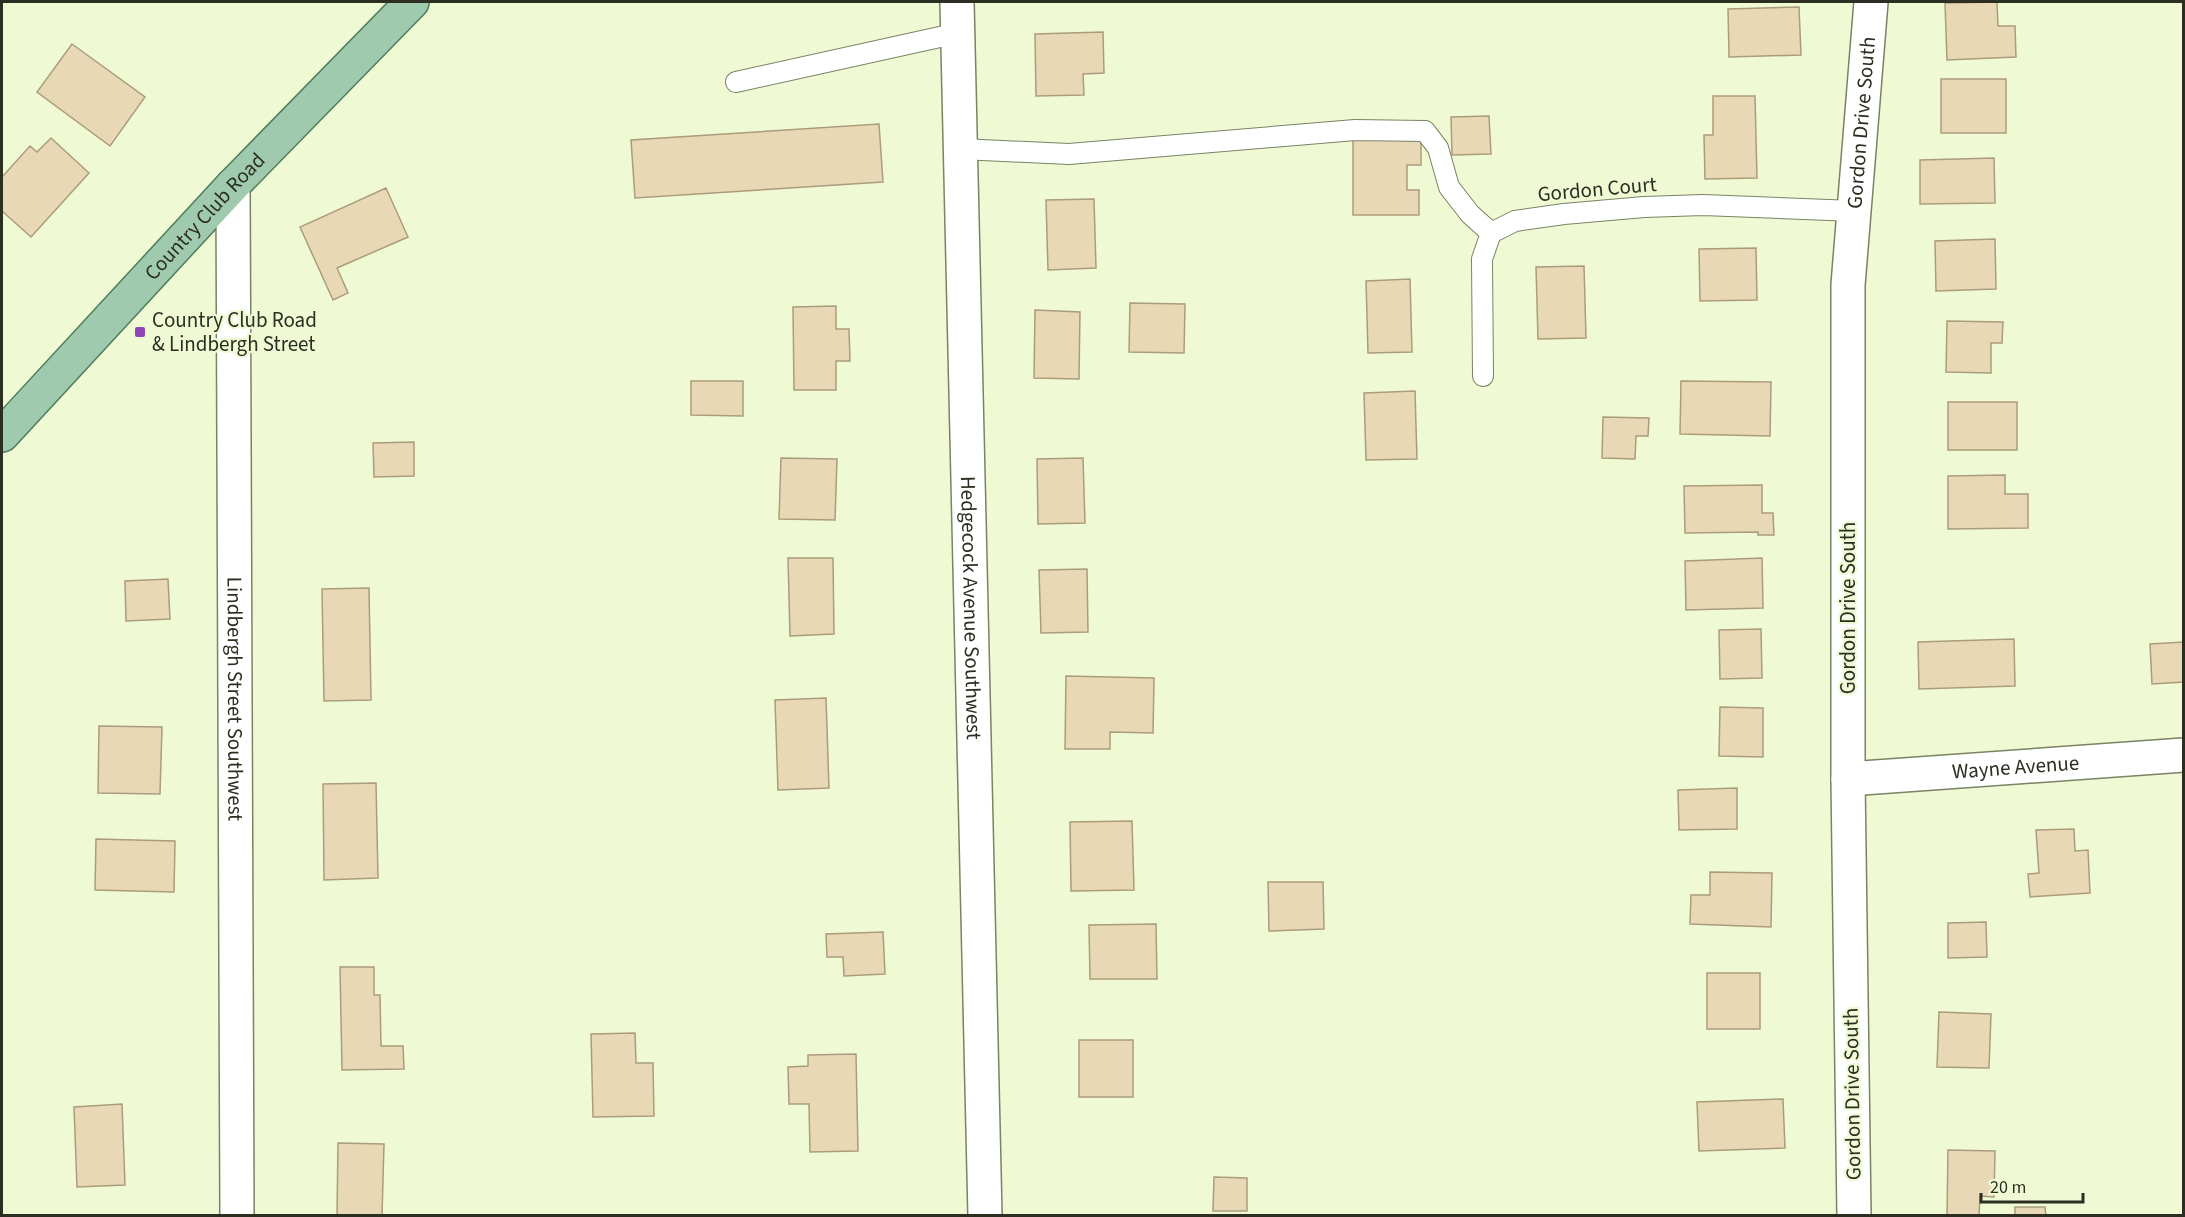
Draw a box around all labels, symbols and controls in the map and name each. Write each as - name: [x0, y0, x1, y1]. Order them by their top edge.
- street label: Gordon Drive South: [1839, 35, 1883, 210]
- street label: Country Club Road: [137, 146, 272, 287]
- street label: Gordon Court: [1536, 169, 1658, 209]
- place label: Country Club Road & Lindbergh Street: [152, 305, 317, 359]
- marker: Country Club Road & Lindbergh Street: [133, 325, 147, 339]
- street label: Hedgecock Avenue Southwest: [953, 476, 989, 740]
- street label: Gordon Drive South: [1833, 522, 1863, 694]
- street label: Lindbergh Street Southwest: [220, 577, 250, 821]
- street label: Wayne Avenue: [1951, 748, 2080, 787]
- street label: Gordon Drive South: [1835, 1008, 1869, 1180]
- scale bar: [1981, 1166, 2083, 1204]
- text: 20 m: [1990, 1175, 2026, 1200]

